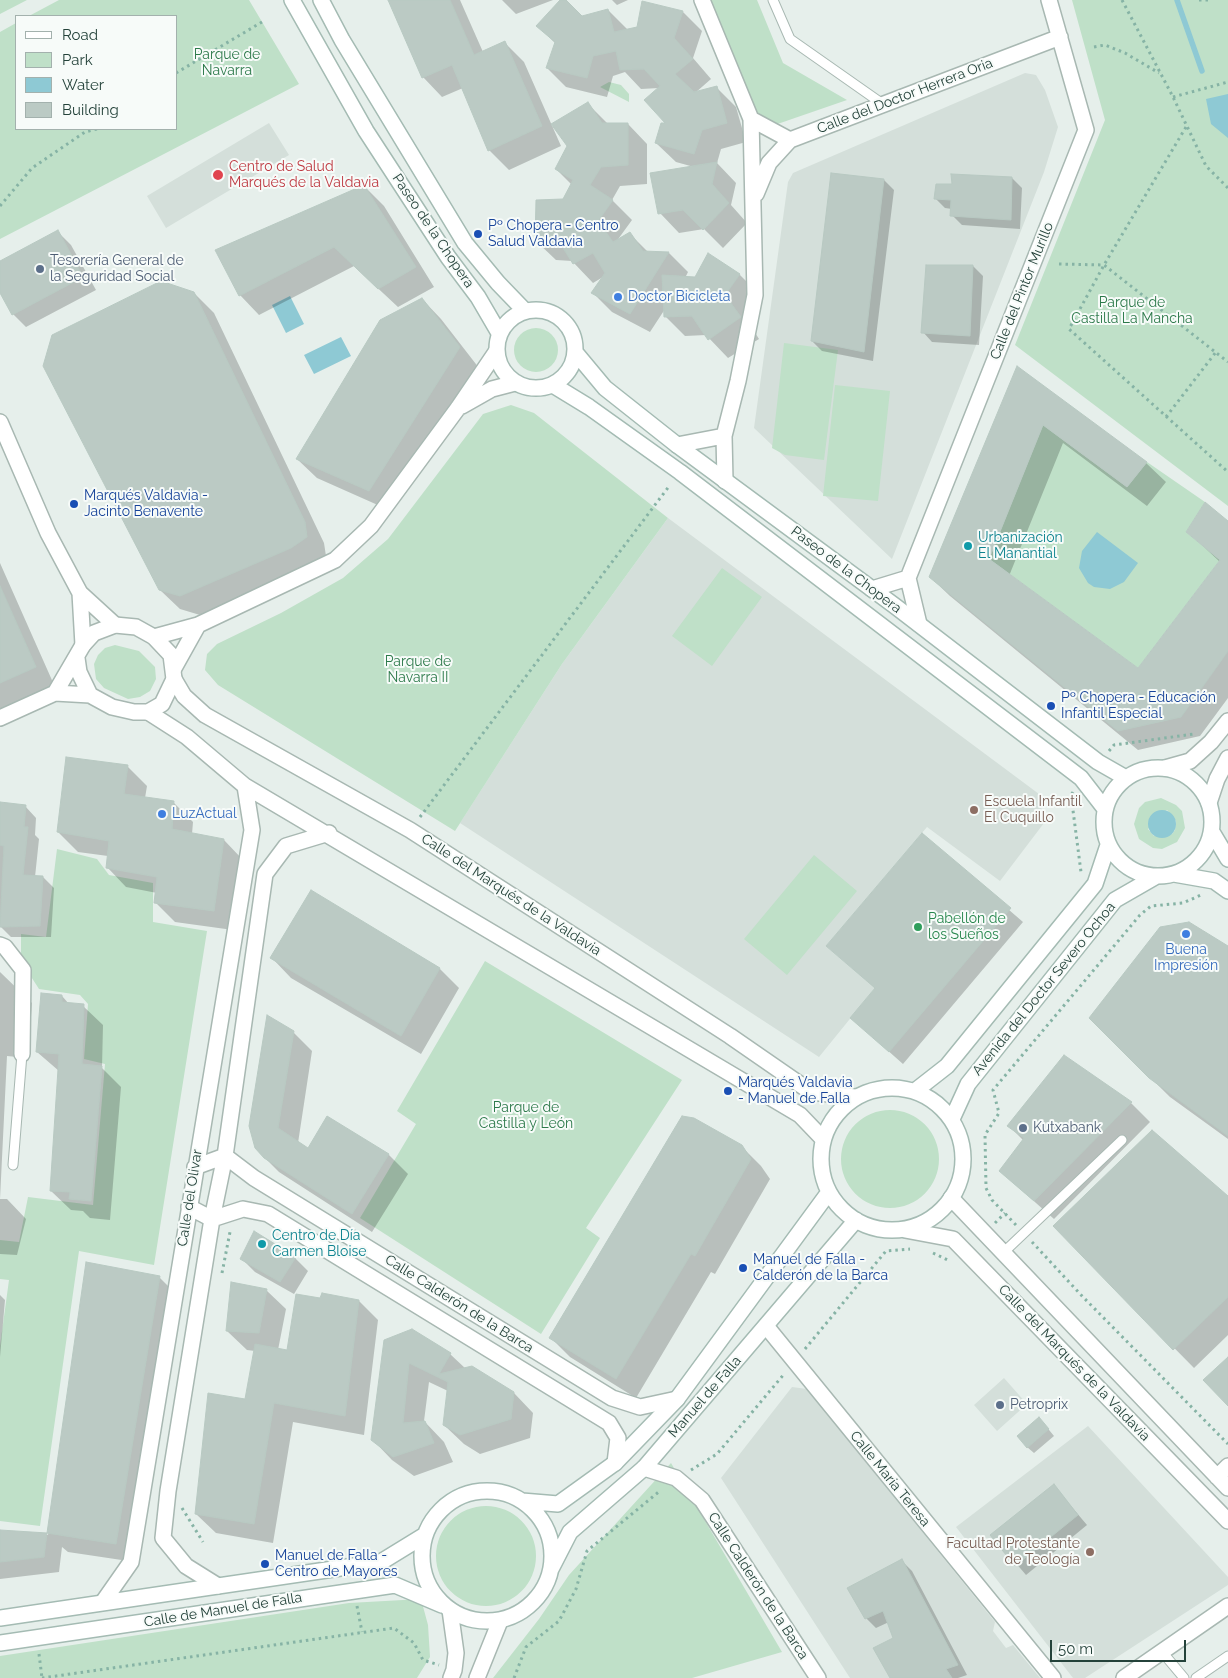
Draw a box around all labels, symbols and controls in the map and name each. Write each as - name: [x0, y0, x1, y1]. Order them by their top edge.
- legend: [15, 15, 178, 130]
- text: Road: [62, 26, 98, 44]
- park label: Parque de Navarra: [194, 47, 260, 80]
- text: Park: [62, 51, 93, 69]
- street label: Calle del Doctor Herrera Oria: [815, 55, 995, 137]
- text: Water: [62, 76, 104, 94]
- text: Building: [62, 101, 119, 119]
- place label: Centro de Salud Marqués de la Valdavia: [229, 159, 379, 192]
- marker: Centro de Salud Marqués de la Valdavia: [211, 168, 225, 182]
- street label: Paseo de la Chopera: [389, 171, 477, 291]
- place label: Pº Chopera - Centro Salud Valdavia: [488, 218, 619, 250]
- street label: Calle del Pintor Murillo: [987, 220, 1057, 362]
- marker: Pº Chopera - Centro Salud Valdavia: [472, 228, 484, 240]
- place label: Tesorería General de la Seguridad Social: [50, 253, 184, 286]
- marker: Tesorería General de la Seguridad Social: [34, 263, 46, 275]
- place label: Doctor Bicicleta: [628, 289, 730, 305]
- marker: Doctor Bicicleta: [612, 291, 624, 303]
- park label: Parque de Castilla La Mancha: [1071, 295, 1193, 328]
- place label: Marqués Valdavia - Jacinto Benavente: [84, 488, 208, 520]
- marker: Marqués Valdavia - Jacinto Benavente: [68, 498, 80, 510]
- street label: Paseo de la Chopera: [787, 523, 905, 617]
- place label: Urbanización El Manantial: [978, 530, 1063, 562]
- marker: Urbanización El Manantial: [962, 540, 974, 552]
- park label: Parque de Navarra II: [385, 654, 451, 686]
- place label: Pº Chopera - Educación Infantil Especial: [1061, 690, 1216, 722]
- marker: Pº Chopera - Educación Infantil Especial: [1045, 700, 1057, 712]
- place label: Escuela Infantil El Cuquillo: [984, 794, 1082, 826]
- marker: Escuela Infantil El Cuquillo: [968, 804, 980, 816]
- place label: LuzActual: [172, 806, 237, 822]
- marker: LuzActual: [156, 808, 168, 820]
- street label: Calle del Marqués de la Valdavia: [418, 831, 604, 959]
- street label: Avenida del Doctor Severo Ochoa: [969, 899, 1119, 1079]
- place label: Pabellón de los Sueños: [928, 911, 1006, 944]
- marker: Pabellón de los Sueños: [912, 921, 924, 933]
- marker: Buena Impresión: [1180, 928, 1192, 940]
- place label: Buena Impresión: [1154, 942, 1218, 974]
- place label: Marqués Valdavia - Manuel de Falla: [738, 1075, 853, 1108]
- marker: Marqués Valdavia - Manuel de Falla: [722, 1085, 734, 1097]
- park label: Parque de Castilla y León: [479, 1100, 573, 1132]
- place label: Kutxabank: [1033, 1120, 1101, 1136]
- marker: Kutxabank: [1017, 1122, 1029, 1134]
- street label: Calle del Olivar: [174, 1148, 206, 1248]
- place label: Centro de Día Carmen Bloise: [272, 1228, 366, 1260]
- marker: Centro de Día Carmen Bloise: [256, 1238, 268, 1250]
- street label: Calle Calderón de la Barca: [382, 1251, 536, 1357]
- place label: Manuel de Falla - Calderón de la Barca: [753, 1252, 888, 1284]
- marker: Manuel de Falla - Calderón de la Barca: [737, 1262, 749, 1274]
- street label: Calle del Marqués de la Valdavia: [995, 1281, 1153, 1445]
- street label: Manuel de Falla: [665, 1353, 745, 1441]
- place label: Petroprix: [1010, 1397, 1068, 1413]
- marker: Petroprix: [994, 1399, 1006, 1411]
- street label: Calle María Teresa: [846, 1428, 934, 1530]
- street label: Calle Calderón de la Barca: [704, 1509, 812, 1663]
- place label: Facultad Protestante de Teología: [946, 1536, 1080, 1568]
- marker: Facultad Protestante de Teología: [1084, 1546, 1096, 1558]
- place label: Manuel de Falla - Centro de Mayores: [275, 1548, 398, 1580]
- marker: Manuel de Falla - Centro de Mayores: [259, 1558, 271, 1570]
- street label: Calle de Manuel de Falla: [143, 1589, 303, 1631]
- scale bar: [1053, 1630, 1189, 1662]
- text: 50 m: [1058, 1640, 1093, 1658]

